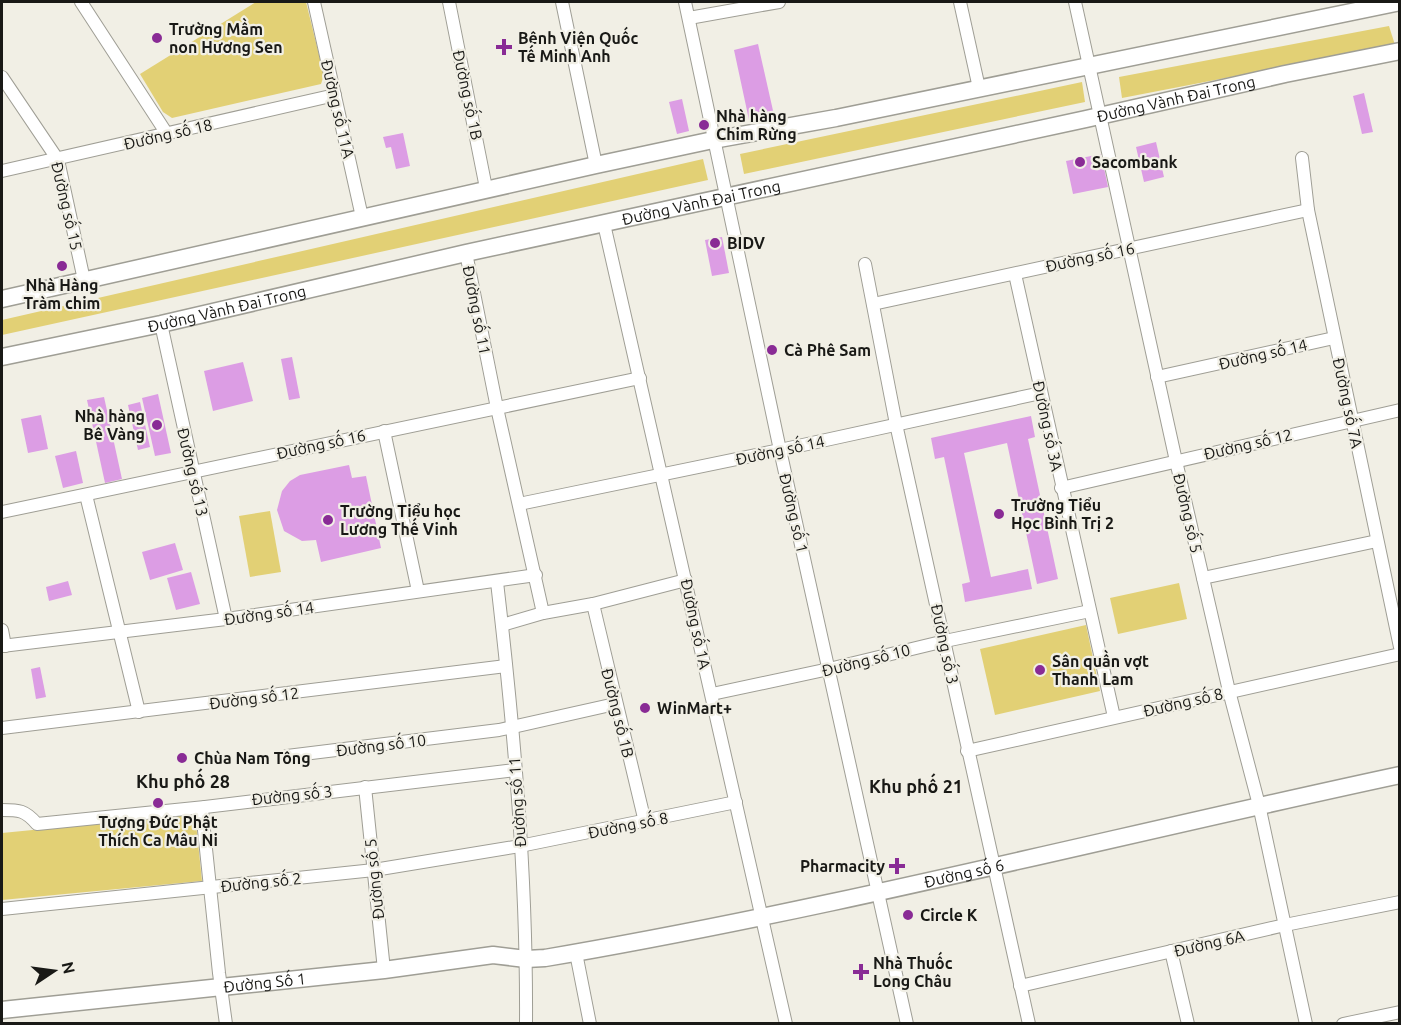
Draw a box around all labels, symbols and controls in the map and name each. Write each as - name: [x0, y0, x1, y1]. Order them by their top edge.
- place label: Trường Mầm non Hương Sen: [169, 17, 283, 56]
- place label: Bệnh Viện Quốc Tế Minh Anh: [518, 26, 638, 65]
- marker: Trường Mầm non Hương Sen: [150, 31, 164, 45]
- marker: Bệnh Viện Quốc Tế Minh Anh: [495, 38, 513, 56]
- street label: Đường số 1B: [450, 48, 489, 142]
- street label: Đường số 11A: [318, 57, 361, 161]
- street label: Đường Vành Đai Trong: [1095, 72, 1257, 125]
- place label: Nhà hàng Chim Rừng: [716, 107, 797, 143]
- street label: Đường số 18: [121, 112, 214, 153]
- marker: Nhà hàng Chim Rừng: [697, 118, 711, 132]
- place label: Sacombank: [1092, 153, 1178, 171]
- marker: Sacombank: [1073, 155, 1087, 169]
- street label: Đường số 15: [48, 159, 89, 252]
- street label: Đường Vành Đai Trong: [620, 176, 782, 228]
- place label: BIDV: [727, 234, 766, 252]
- marker: BIDV: [708, 236, 722, 250]
- street label: Đường số 16: [1043, 236, 1136, 275]
- marker: Nhà Hàng Tràm chim: [55, 259, 69, 273]
- street label: Đường số 11: [460, 263, 497, 356]
- place label: Nhà Hàng Tràm chim: [24, 276, 100, 312]
- street label: Đường Vành Đai Trong: [146, 282, 308, 336]
- street label: Đường số 14: [1216, 332, 1309, 373]
- place label: Cà Phê Sam: [784, 341, 871, 359]
- marker: Cà Phê Sam: [765, 343, 779, 357]
- street label: Đường số 7A: [1330, 356, 1369, 450]
- street label: Đường số 3A: [1030, 379, 1069, 473]
- place label: Nhà hàng Bê Vàng: [74, 407, 145, 443]
- marker: Nhà hàng Bê Vàng: [150, 418, 164, 432]
- street label: Đường số 12: [1201, 422, 1294, 463]
- street label: Đường số 16: [274, 423, 367, 462]
- street label: Đường số 13: [174, 425, 215, 518]
- street label: Đường số 14: [733, 429, 826, 468]
- street label: Đường số 1: [776, 471, 815, 555]
- street label: Đường số 5: [1170, 471, 1209, 555]
- place label: Trường Tiểu Học Bình Trị 2: [1011, 496, 1114, 532]
- place label: Trường Tiểu học Lương Thế Vinh: [340, 502, 461, 538]
- marker: Trường Tiểu Học Bình Trị 2: [992, 507, 1006, 521]
- marker: Trường Tiểu học Lương Thế Vinh: [321, 513, 335, 527]
- street label: Đường số 1A: [678, 577, 717, 671]
- street label: Đường số 14: [223, 595, 315, 628]
- street label: Đường số 3: [928, 602, 965, 686]
- street label: Đường số 10: [819, 637, 912, 680]
- place label: Sân quần vợt Thanh Lam: [1052, 649, 1149, 688]
- marker: Sân quần vợt Thanh Lam: [1033, 663, 1047, 677]
- street label: Đường số 1B: [598, 666, 641, 760]
- street label: Đường số 12: [208, 681, 300, 712]
- street label: Đường số 8: [1141, 681, 1225, 720]
- place label: WinMart+: [657, 699, 732, 717]
- marker: WinMart+: [638, 701, 652, 715]
- street label: Đường số 10: [335, 728, 427, 759]
- place label: Chùa Nam Tông: [194, 749, 311, 767]
- marker: Chùa Nam Tông: [175, 751, 189, 765]
- street label: Đường số 11: [502, 756, 529, 848]
- district label: Khu phố 28: [136, 768, 230, 791]
- district label: Khu phố 21: [869, 773, 963, 796]
- street label: Đường số 3: [250, 779, 333, 808]
- marker: Tượng Đức Phật Thích Ca Mâu Ni: [151, 796, 165, 810]
- street label: Đường số 8: [586, 806, 670, 842]
- place label: Tượng Đức Phật Thích Ca Mâu Ni: [98, 813, 218, 849]
- street label: Đường số 5: [358, 838, 387, 921]
- street label: Đường số 6: [922, 855, 1006, 891]
- place label: Pharmacity: [800, 857, 885, 875]
- marker: Pharmacity: [890, 859, 904, 873]
- street label: Đường số 2: [219, 866, 302, 895]
- place label: Circle K: [920, 906, 978, 924]
- marker: Circle K: [901, 908, 915, 922]
- street label: Đường 6A: [1172, 926, 1247, 960]
- north arrow: [24, 941, 84, 1001]
- place label: Nhà Thuốc Long Châu: [873, 951, 953, 990]
- text: N: [59, 960, 79, 975]
- marker: Nhà Thuốc Long Châu: [854, 965, 868, 979]
- street label: Đường Số 1: [222, 968, 307, 996]

